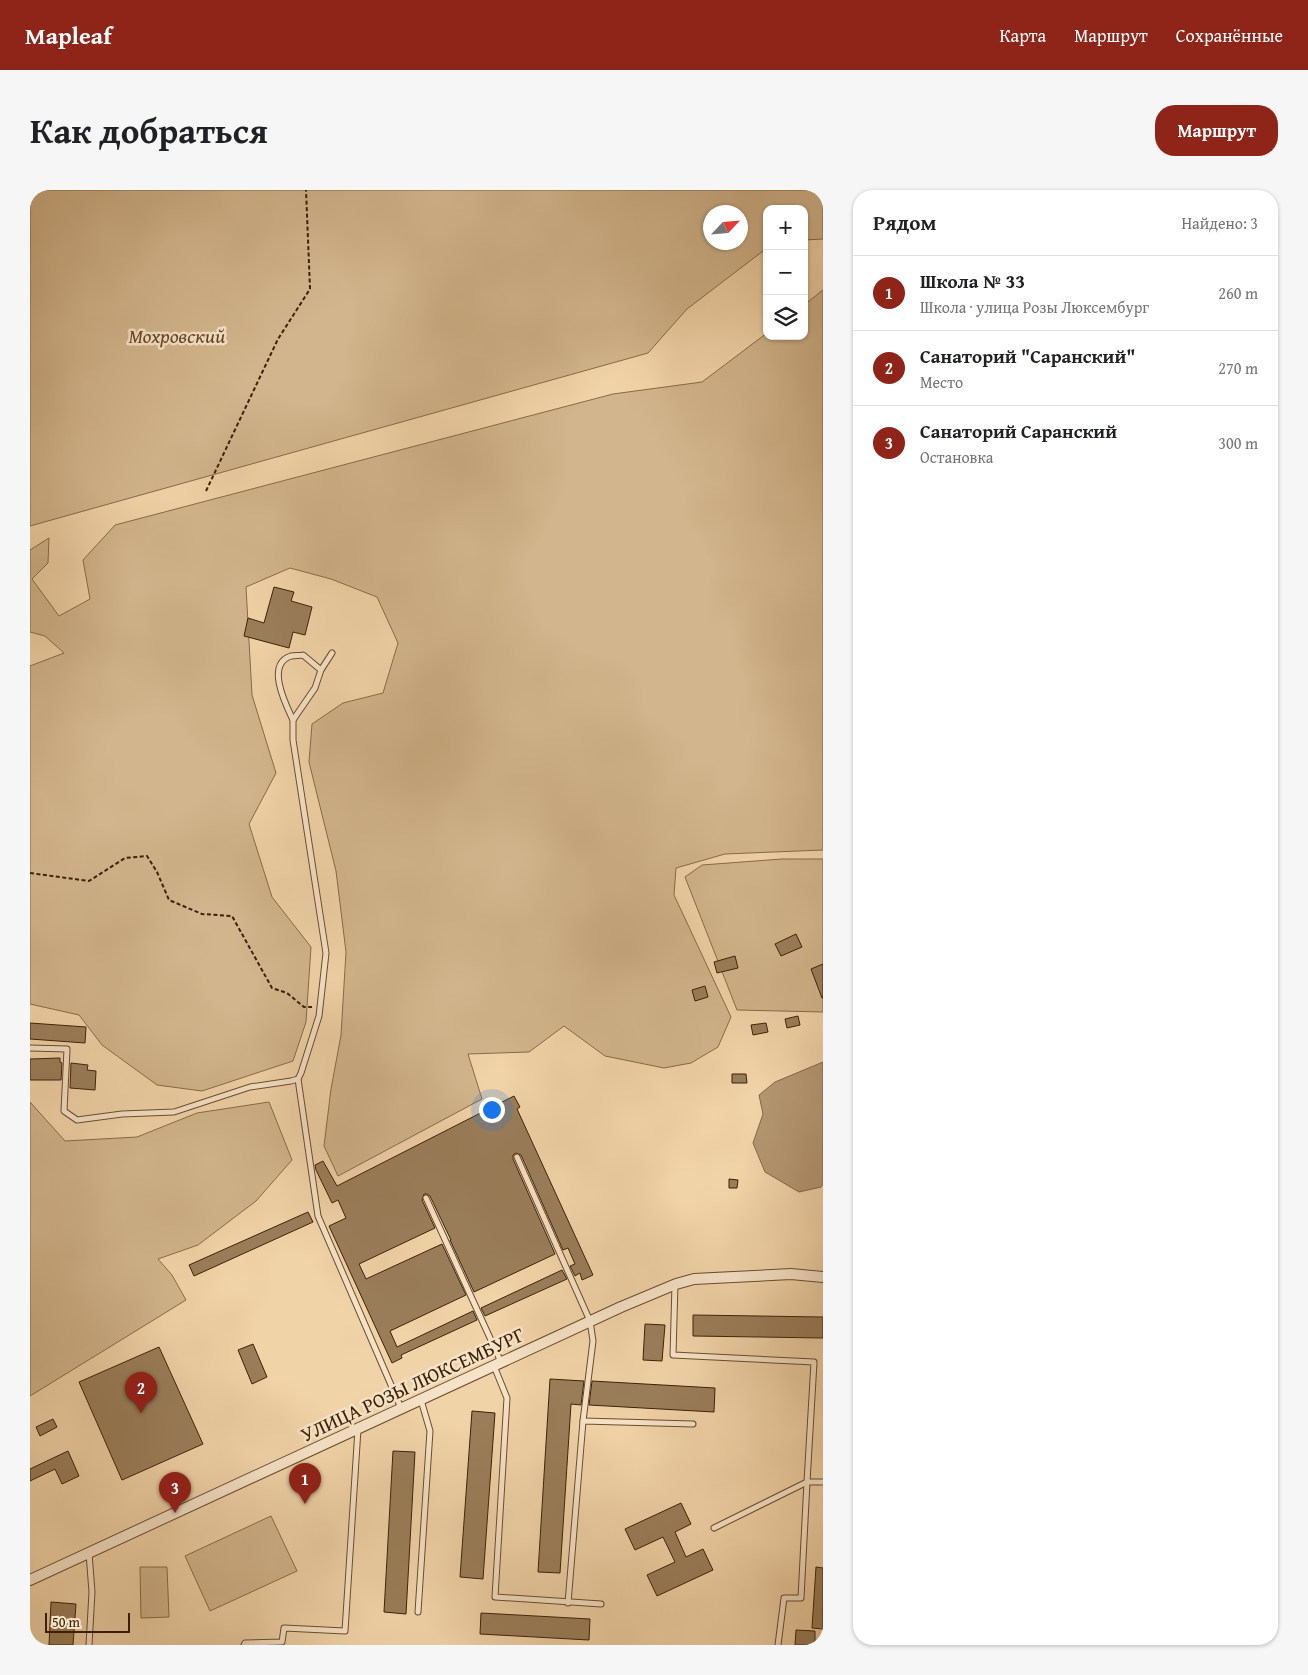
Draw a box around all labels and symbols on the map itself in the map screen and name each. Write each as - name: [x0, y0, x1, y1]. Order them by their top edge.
- north arrow: [703, 205, 748, 250]
- park label: Мохровский: [129, 321, 225, 350]
- your location: [479, 1097, 505, 1123]
- street label: УЛИЦА РОЗЫ ЛЮКСЕМБУРГ: [295, 1319, 529, 1449]
- pin: 2: [125, 1372, 157, 1413]
- pin: 1: [289, 1463, 321, 1504]
- pin: 3: [159, 1472, 191, 1513]
- scale bar: [45, 1610, 130, 1633]

